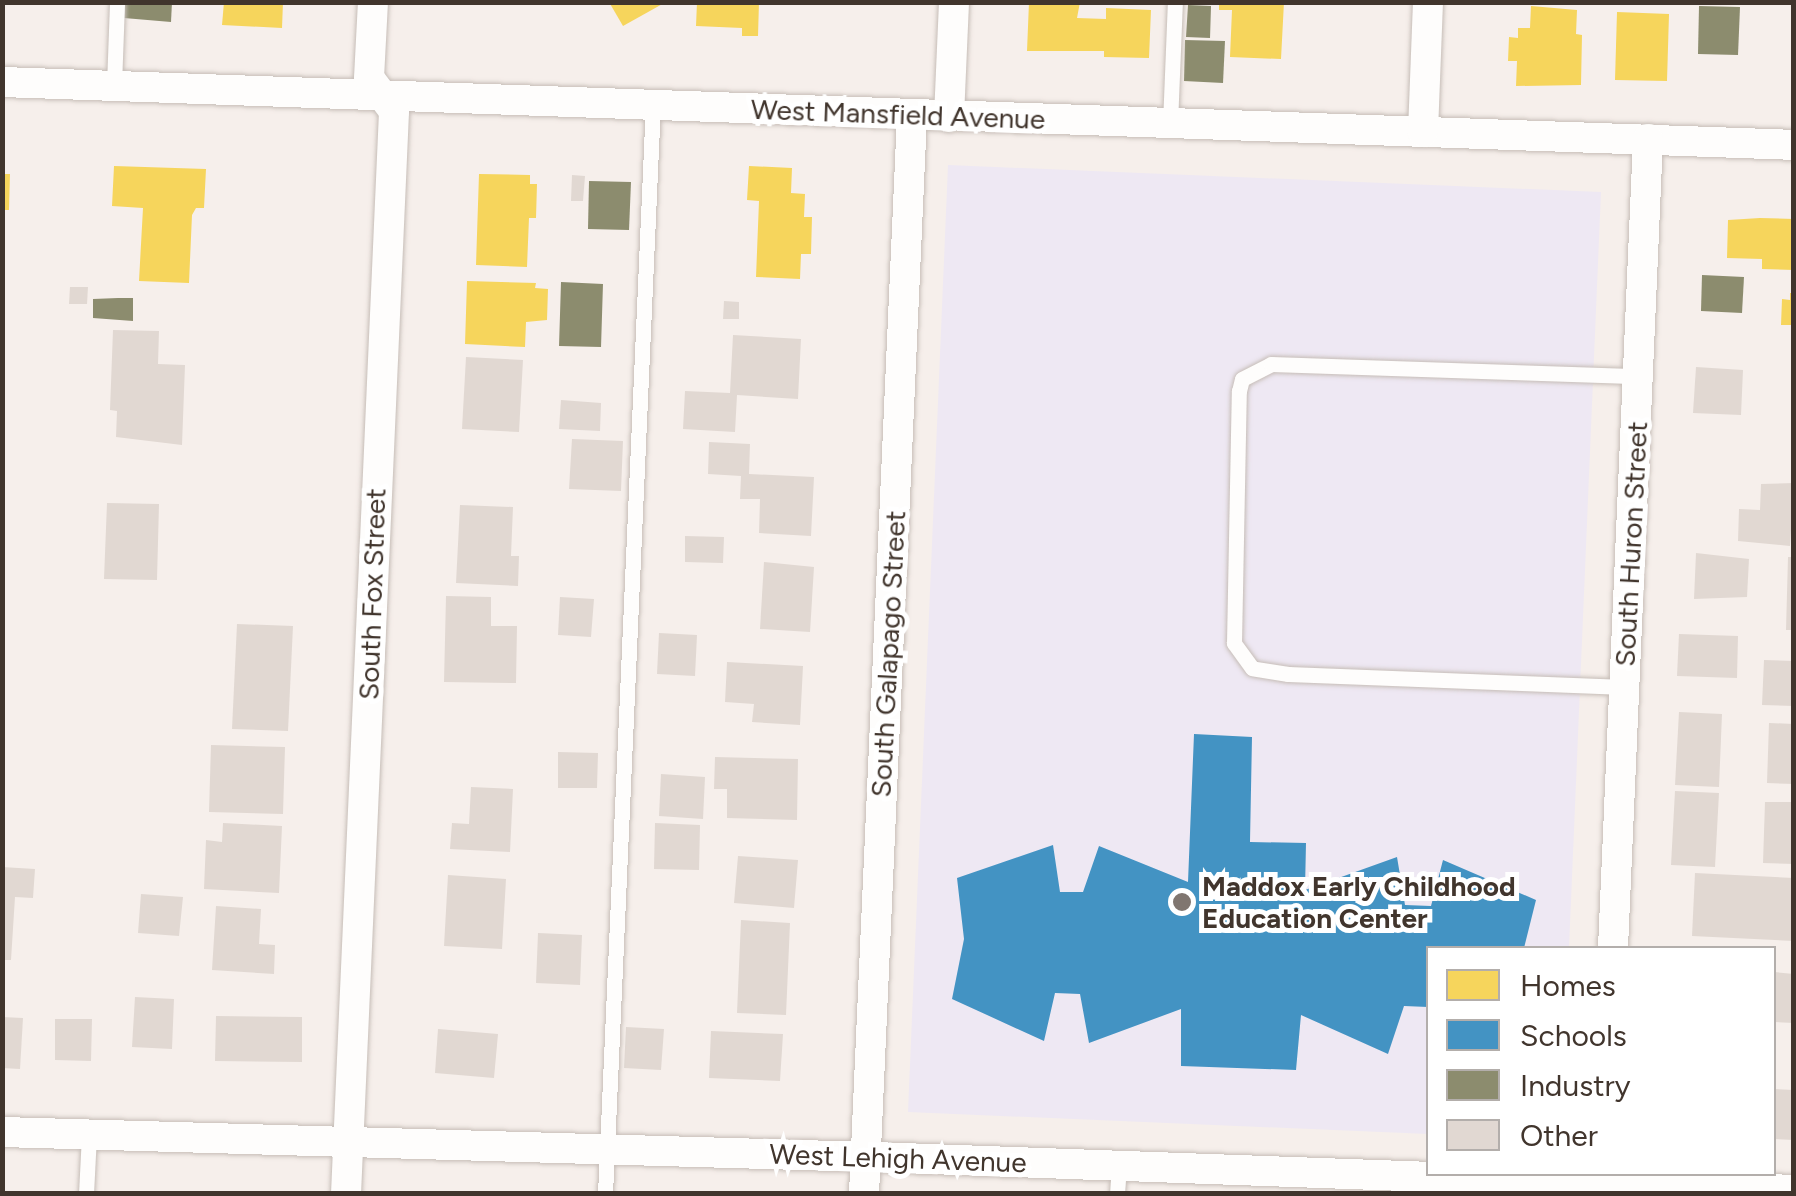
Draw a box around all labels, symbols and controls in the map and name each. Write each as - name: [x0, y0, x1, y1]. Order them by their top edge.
- street label: West Mansfield Avenue: [750, 92, 1046, 136]
- street label: South Huron Street: [1608, 421, 1654, 667]
- street label: South Fox Street: [352, 488, 392, 700]
- street label: South Galapago Street: [864, 510, 912, 798]
- place label: Maddox Early Childhood Education Center: [1202, 869, 1516, 935]
- marker: Maddox Early Childhood Education Center: [1171, 891, 1193, 913]
- legend: [1426, 946, 1776, 1176]
- text: Homes: [1520, 967, 1616, 1004]
- text: Schools: [1520, 1017, 1627, 1054]
- text: Industry: [1520, 1067, 1630, 1104]
- text: Other: [1520, 1117, 1598, 1154]
- street label: West Lehigh Avenue: [769, 1137, 1027, 1179]

